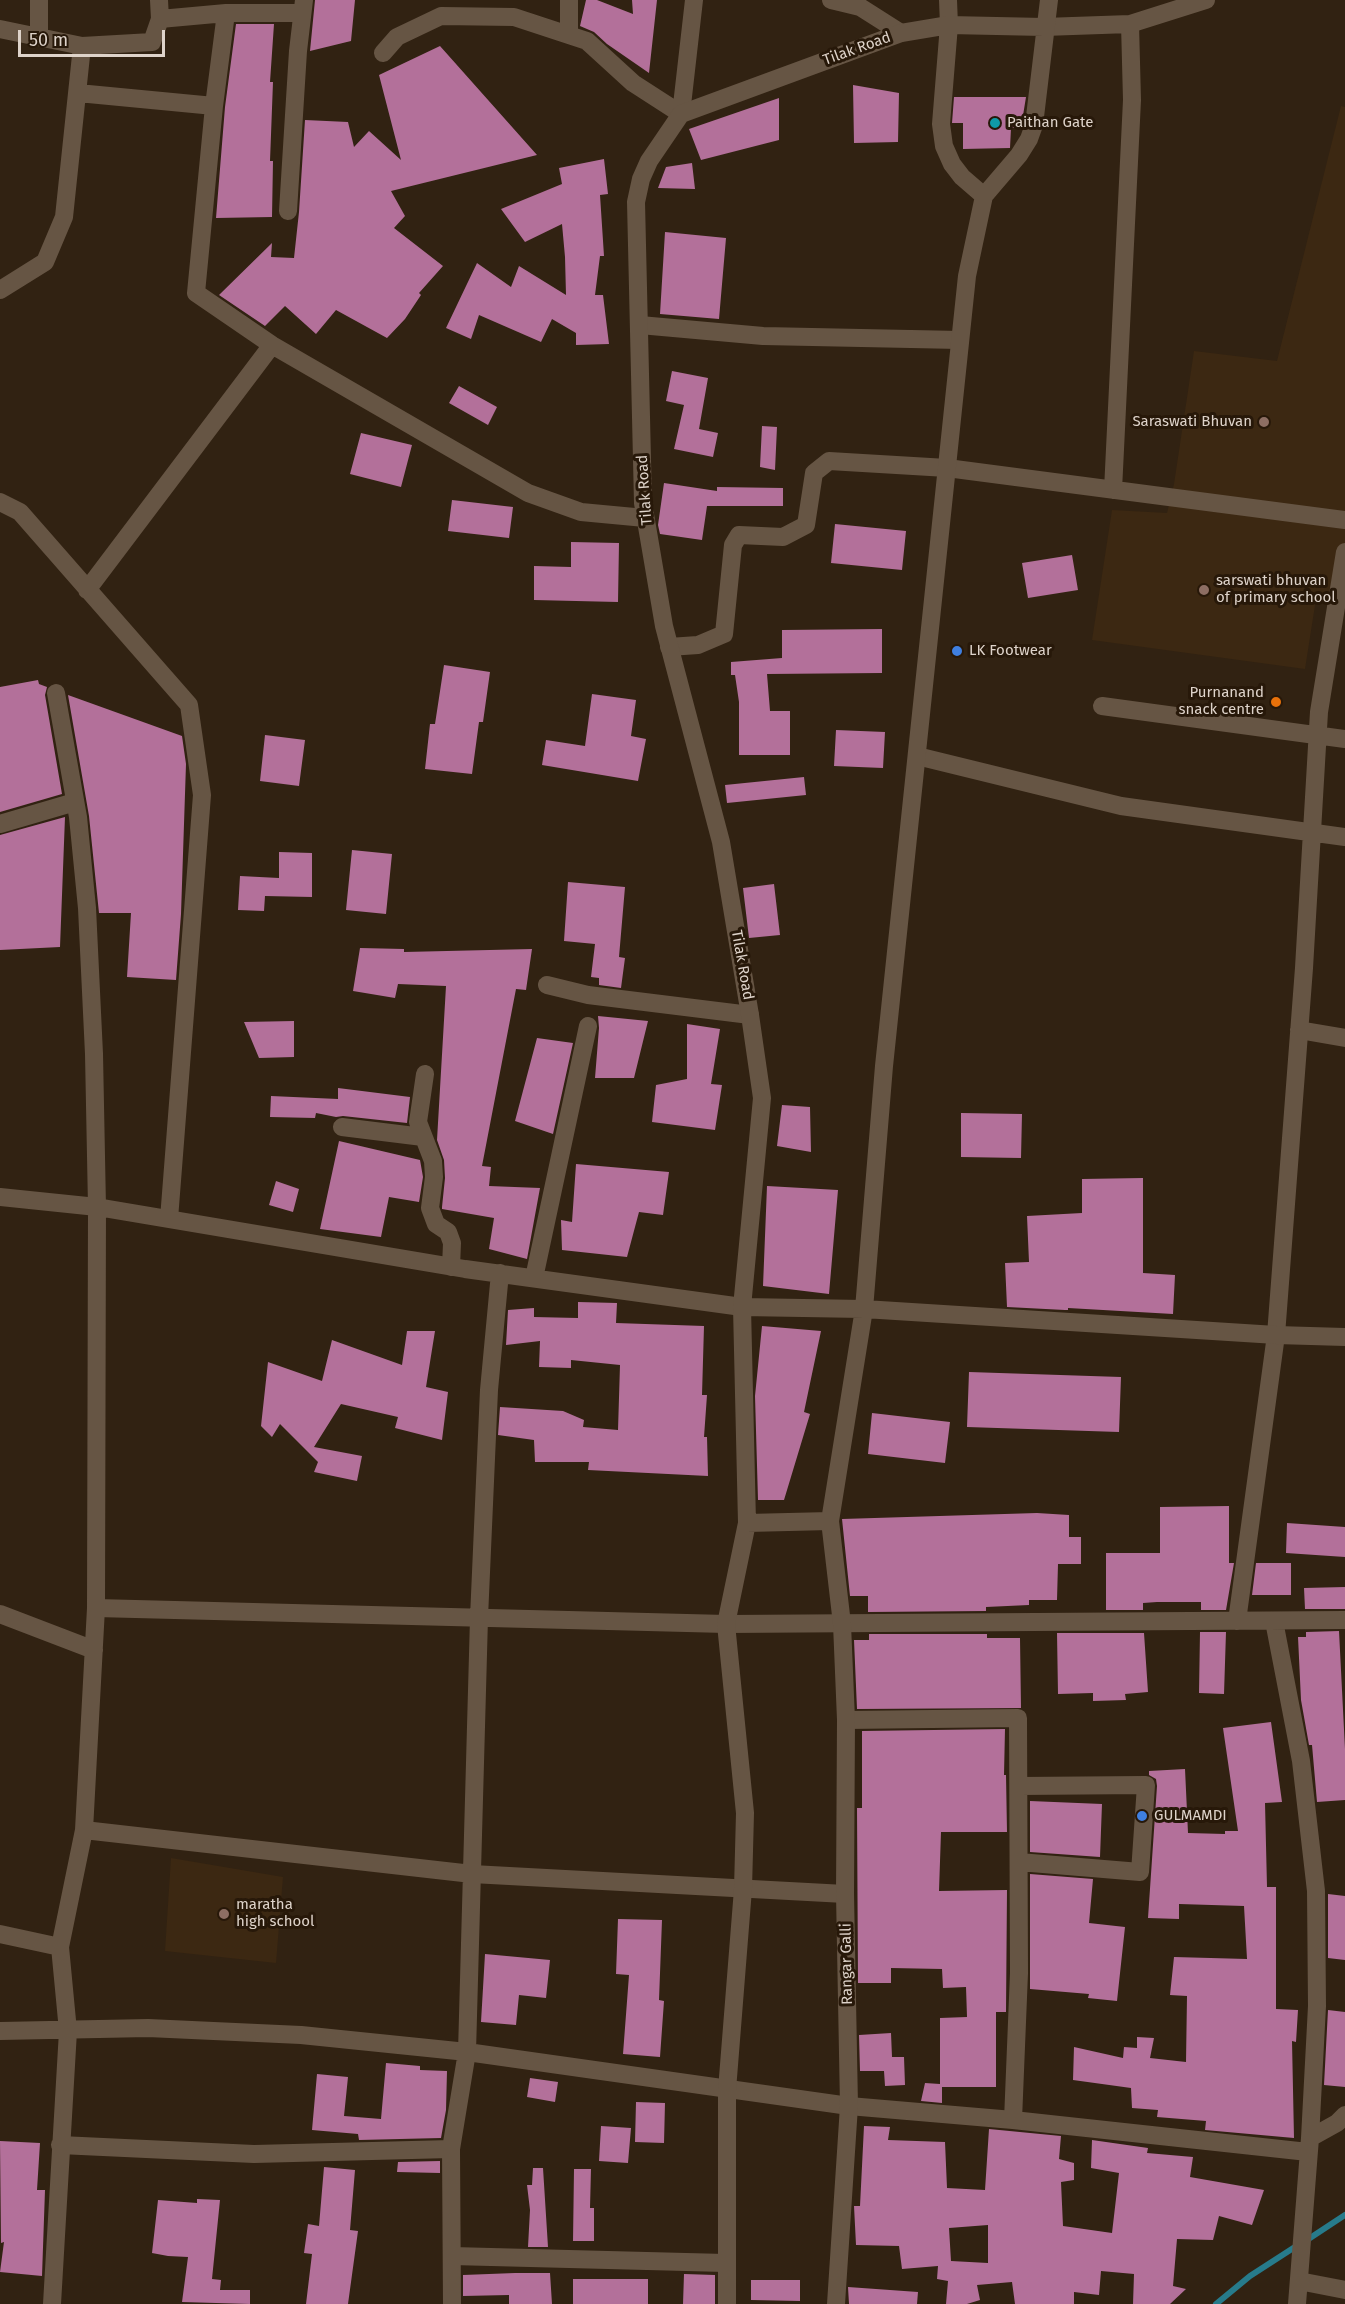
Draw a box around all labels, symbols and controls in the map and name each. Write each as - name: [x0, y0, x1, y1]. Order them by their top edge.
- scale bar: [21, 18, 168, 56]
- street label: Tilak Road: [821, 28, 893, 70]
- text: 50 m: [29, 29, 68, 51]
- place label: Paithan Gate: [1007, 114, 1093, 132]
- marker: Paithan Gate: [988, 116, 1002, 130]
- place label: Saraswati Bhuvan: [1132, 413, 1252, 431]
- marker: Saraswati Bhuvan: [1257, 415, 1271, 429]
- street label: Tilak Road: [634, 454, 656, 526]
- place label: sarswati bhuvan of primary school: [1216, 572, 1336, 607]
- marker: sarswati bhuvan of primary school: [1197, 583, 1211, 597]
- place label: LK Footwear: [969, 642, 1052, 660]
- marker: LK Footwear: [950, 644, 964, 658]
- place label: Purnanand snack centre: [1178, 684, 1264, 719]
- marker: Purnanand snack centre: [1269, 695, 1283, 709]
- street label: Tilak Road: [727, 929, 757, 1001]
- place label: GULMAMDI: [1154, 1807, 1227, 1825]
- marker: GULMAMDI: [1135, 1809, 1149, 1823]
- place label: maratha high school: [236, 1896, 314, 1931]
- marker: maratha high school: [217, 1907, 231, 1921]
- street label: Rangar Galli: [837, 1923, 857, 2005]

